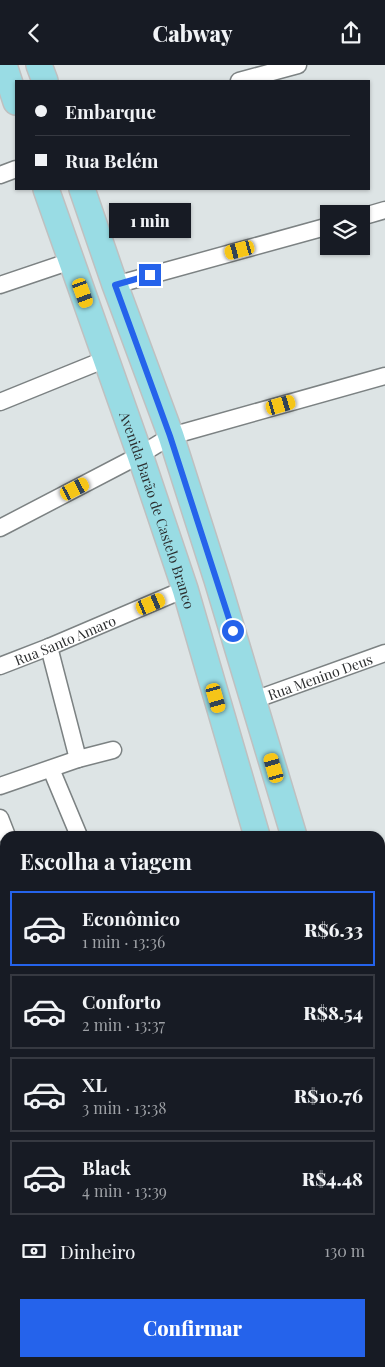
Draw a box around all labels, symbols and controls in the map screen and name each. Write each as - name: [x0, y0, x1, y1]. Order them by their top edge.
- text: Cabway: [153, 18, 232, 48]
- icon: back: [20, 19, 48, 47]
- icon: share: [337, 19, 365, 47]
- text: Embarque: [65, 98, 156, 124]
- text: Rua Belém: [65, 147, 159, 173]
- callout: 1 min: [109, 203, 191, 237]
- map controls: [320, 205, 370, 255]
- button: layers: [320, 205, 370, 255]
- text: 1 min: [130, 210, 170, 231]
- car: [223, 239, 256, 261]
- route end: [139, 264, 161, 286]
- car: [70, 276, 95, 310]
- car: [264, 394, 297, 416]
- street label: Avenida Barão de Castelo Branco: [115, 408, 200, 611]
- car: [58, 476, 91, 502]
- car: [134, 591, 167, 617]
- street label: Rua Santo Amaro: [11, 610, 119, 669]
- route start: [222, 620, 244, 642]
- street label: Rua Menino Deus: [265, 649, 375, 704]
- car: [204, 682, 227, 714]
- car: [262, 752, 285, 784]
- text: Escolha a viagem: [20, 846, 192, 876]
- text: Econômico: [82, 905, 180, 931]
- icon: car: [22, 906, 67, 951]
- text: R$6.33: [304, 916, 363, 942]
- text: 1 min · 13:36: [82, 931, 165, 952]
- text: Conforto: [82, 988, 161, 1014]
- icon: car: [22, 989, 67, 1034]
- text: R$8.54: [303, 999, 363, 1025]
- text: 2 min · 13:37: [82, 1014, 165, 1035]
- text: XL: [82, 1071, 107, 1097]
- icon: car: [22, 1072, 67, 1117]
- text: R$10.76: [294, 1082, 363, 1108]
- text: 3 min · 13:38: [82, 1097, 167, 1118]
- text: Black: [82, 1154, 131, 1180]
- icon: car: [22, 1155, 67, 1200]
- text: R$4.48: [302, 1165, 363, 1191]
- text: 4 min · 13:39: [82, 1180, 167, 1201]
- icon: cash: [20, 1237, 48, 1265]
- text: Dinheiro: [60, 1238, 136, 1264]
- text: 130 m: [324, 1240, 365, 1261]
- button: Confirmar: [20, 1299, 365, 1357]

